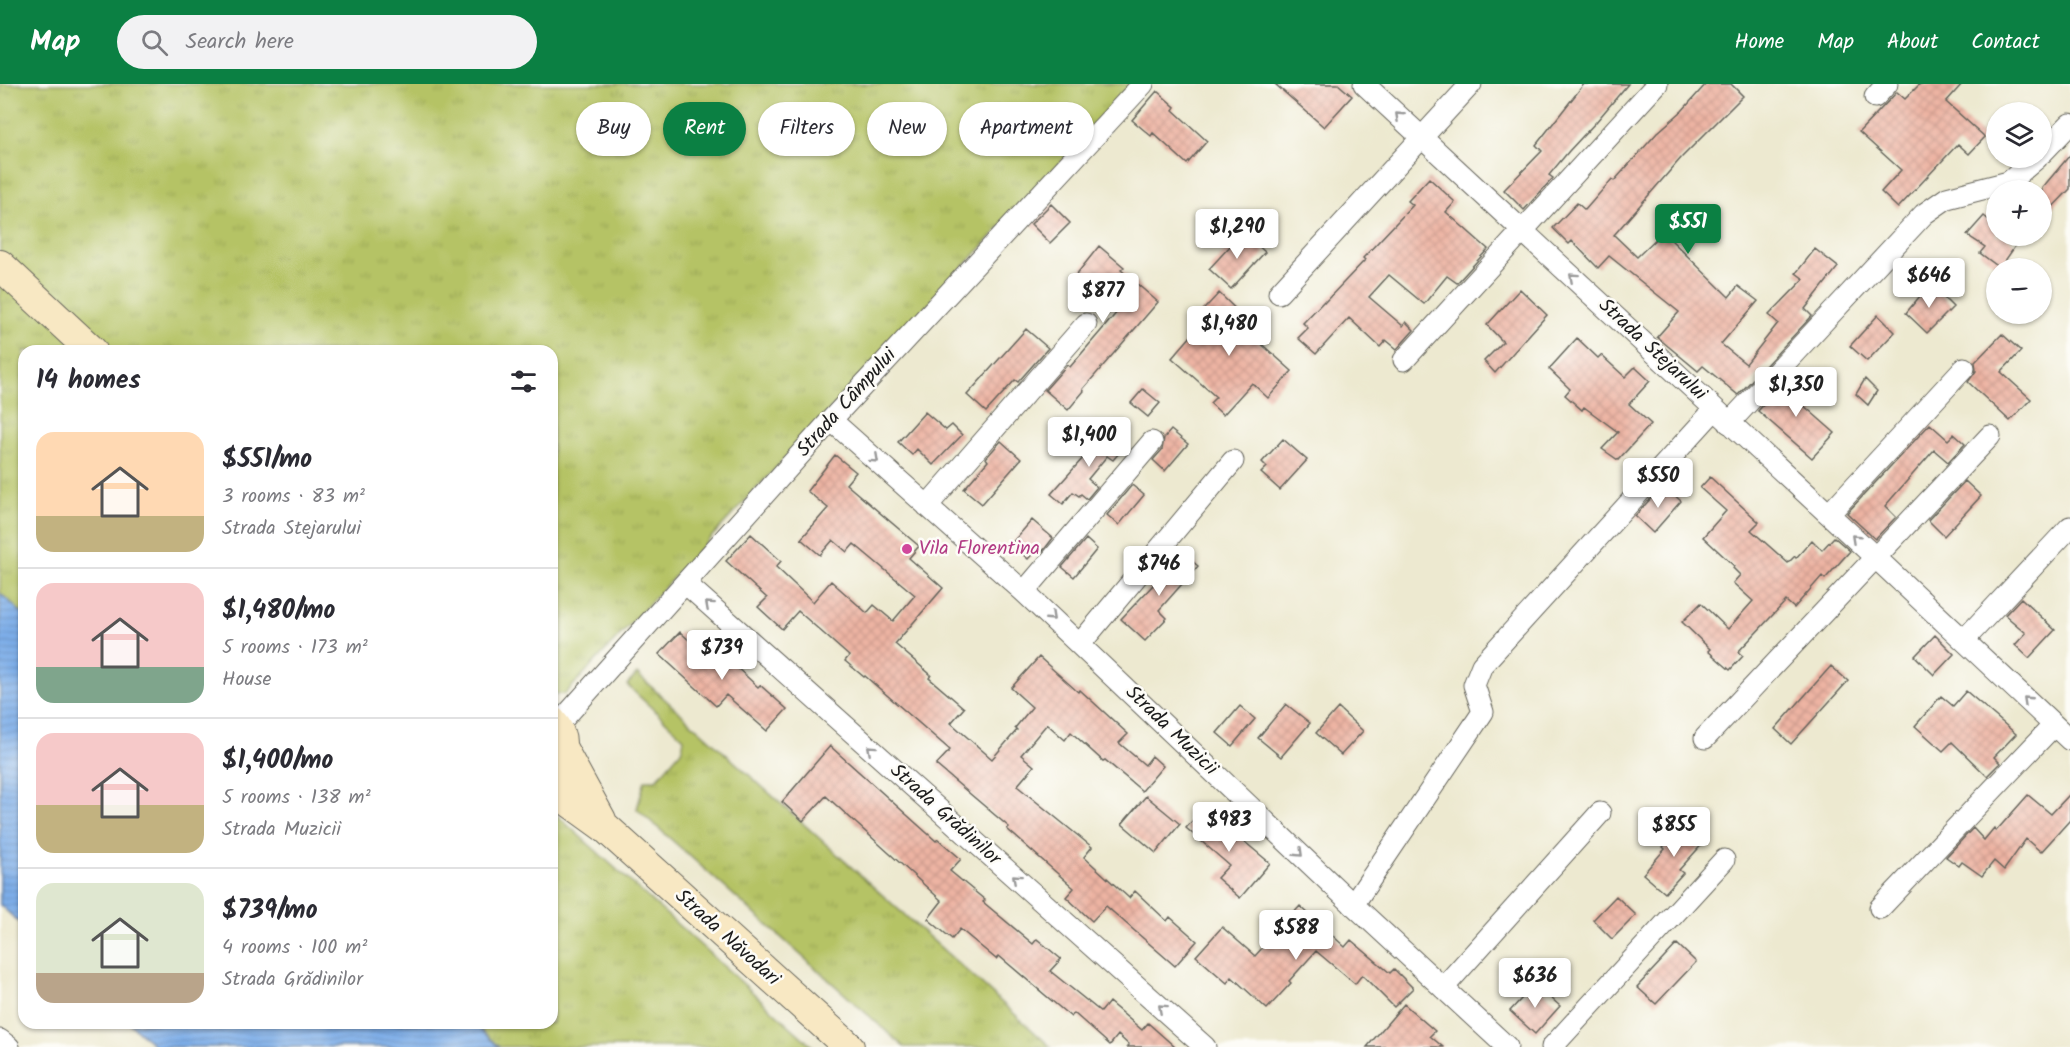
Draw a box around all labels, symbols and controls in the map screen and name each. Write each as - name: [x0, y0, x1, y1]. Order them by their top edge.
- search box: [117, 15, 537, 69]
- text: Map: [30, 20, 81, 65]
- text: Search here: [186, 25, 294, 60]
- icon: search: [138, 26, 171, 59]
- text: Home: [1735, 26, 1784, 59]
- text: Map: [1817, 26, 1854, 59]
- text: About: [1887, 26, 1938, 59]
- text: Contact: [1971, 26, 2040, 59]
- chip: Buy: [576, 102, 651, 156]
- chip: Rent: [663, 102, 746, 156]
- chip: Filters: [758, 102, 855, 156]
- chip: New: [867, 102, 947, 156]
- chip: Apartment: [959, 102, 1094, 156]
- map controls: [1986, 102, 2052, 324]
- button: layers: [1986, 102, 2052, 168]
- one-way arrow: [1395, 112, 1405, 123]
- button: +: [1986, 180, 2052, 246]
- pin: $551: [1652, 204, 1724, 255]
- text: $551: [1669, 207, 1707, 239]
- pin: $1,290: [1188, 209, 1286, 260]
- text: $1,290: [1209, 212, 1265, 244]
- pin: $646: [1893, 258, 1965, 309]
- button: −: [1986, 258, 2052, 324]
- text: $646: [1907, 261, 1951, 293]
- pin: $877: [1067, 273, 1139, 324]
- one-way arrow: [1569, 273, 1580, 284]
- text: $877: [1082, 276, 1124, 308]
- street label: Strada Stejarului: [1590, 291, 1715, 410]
- pin: $1,480: [1180, 306, 1278, 357]
- text: $1,480: [1201, 309, 1257, 341]
- street label: Strada Câmpului: [789, 340, 906, 465]
- text: 14 homes: [36, 360, 141, 402]
- icon: filters: [507, 365, 540, 398]
- pin: $1,350: [1747, 367, 1845, 418]
- text: $1,350: [1769, 370, 1823, 402]
- pin: $1,400: [1040, 417, 1138, 468]
- text: $1,400: [1062, 420, 1116, 452]
- text: $551/mo: [222, 439, 312, 481]
- one-way arrow: [868, 452, 879, 463]
- icon: home: [84, 456, 156, 528]
- pin: $550: [1622, 458, 1694, 509]
- text: $550: [1637, 461, 1679, 493]
- text: 3 rooms · 83 m²: [222, 481, 365, 513]
- text: Strada Stejarului: [222, 513, 361, 545]
- place label: Vila Florentina: [919, 533, 1040, 565]
- one-way arrow: [1851, 534, 1861, 545]
- marker: Vila Florentina: [900, 542, 914, 556]
- pin: $746: [1123, 546, 1195, 597]
- text: $746: [1137, 549, 1181, 581]
- text: $1,480/mo: [222, 590, 335, 632]
- one-way arrow: [705, 601, 716, 612]
- icon: home: [84, 607, 156, 679]
- one-way arrow: [1044, 610, 1055, 621]
- pin: $739: [686, 630, 758, 681]
- text: 5 rooms · 173 m²: [222, 632, 368, 664]
- text: $739: [701, 633, 743, 665]
- text: House: [222, 664, 272, 696]
- street label: Strada Muzicii: [1117, 678, 1226, 785]
- one-way arrow: [2024, 696, 2034, 707]
- text: $1,400/mo: [222, 740, 333, 782]
- one-way arrow: [867, 745, 877, 756]
- street label: Strada Grădinilor: [882, 756, 1009, 875]
- icon: home: [84, 757, 156, 829]
- text: 5 rooms · 138 m²: [222, 782, 371, 814]
- pin: $983: [1193, 802, 1265, 853]
- text: $983: [1207, 805, 1251, 837]
- pin: $855: [1638, 807, 1710, 858]
- text: $855: [1652, 810, 1696, 842]
- text: Strada Muzicii: [222, 814, 341, 846]
- one-way arrow: [1292, 846, 1303, 857]
- one-way arrow: [1012, 874, 1023, 885]
- street label: Strada Năvodari: [667, 882, 788, 995]
- text: $739/mo: [222, 890, 318, 932]
- icon: home: [84, 907, 156, 979]
- pin: $588: [1260, 910, 1332, 961]
- text: $588: [1273, 913, 1319, 945]
- text: 4 rooms · 100 m²: [222, 932, 367, 964]
- pin: $636: [1499, 958, 1571, 1009]
- text: $636: [1513, 961, 1557, 993]
- text: Strada Grădinilor: [222, 964, 363, 996]
- one-way arrow: [1158, 1004, 1169, 1015]

